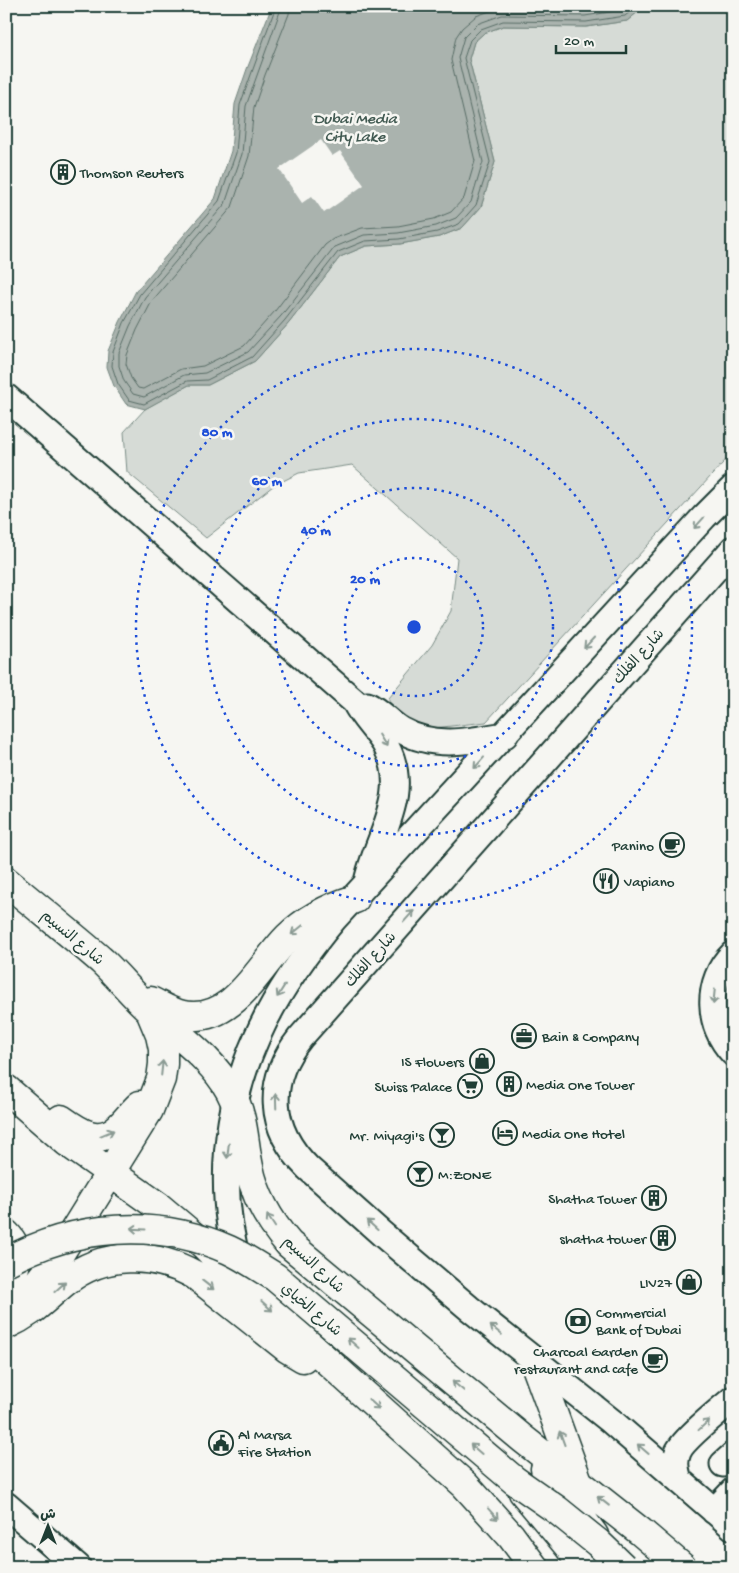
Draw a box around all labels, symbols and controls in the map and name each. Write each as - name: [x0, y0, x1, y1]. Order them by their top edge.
- scale bar: [556, 22, 626, 54]
- text: 20 m: [564, 33, 594, 51]
- water label: Dubai Media City Lake: [313, 111, 398, 148]
- building icon: Thomson Reuters: [50, 159, 76, 185]
- place label: Thomson Reuters: [79, 165, 184, 183]
- text: 80 m: [202, 424, 233, 442]
- text: 60 m: [252, 473, 283, 491]
- one-way arrow: [693, 517, 705, 530]
- text: 40 m: [300, 522, 331, 540]
- text: 20 m: [350, 571, 380, 589]
- centre of rings: [405, 618, 423, 636]
- street label: شارع الفلك: [610, 626, 669, 689]
- one-way arrow: [583, 637, 595, 650]
- one-way arrow: [378, 734, 388, 748]
- one-way arrow: [473, 756, 485, 769]
- cafe icon: Panino: [659, 832, 685, 858]
- place label: Panino: [611, 838, 654, 856]
- restaurant icon: Vapiano: [593, 868, 619, 894]
- place label: Vapiano: [623, 874, 675, 892]
- street label: شارع النسيم: [36, 907, 107, 971]
- one-way arrow: [403, 909, 414, 922]
- one-way arrow: [291, 924, 304, 935]
- street label: شارع الفلك: [342, 929, 401, 992]
- one-way arrow: [276, 984, 286, 998]
- one-way arrow: [709, 989, 718, 1005]
- office icon: Bain & Company: [511, 1023, 537, 1049]
- place label: Bain & Company: [541, 1029, 640, 1047]
- shop icon: IS Flowers: [469, 1048, 495, 1074]
- place label: IS Flowers: [401, 1054, 464, 1072]
- one-way arrow: [157, 1060, 167, 1076]
- building icon: Media One Tower: [496, 1071, 522, 1097]
- supermarket icon: Swiss Palace: [457, 1073, 483, 1099]
- place label: Media One Tower: [526, 1077, 635, 1095]
- place label: Swiss Palace: [374, 1079, 452, 1097]
- one-way arrow: [272, 1093, 281, 1109]
- hotel icon: Media One Hotel: [492, 1120, 518, 1146]
- bar icon: Mr. Miyagi's: [429, 1122, 455, 1148]
- place label: Media One Hotel: [522, 1126, 625, 1144]
- one-way arrow: [99, 1128, 114, 1138]
- place label: Mr. Miyagi's: [350, 1128, 424, 1146]
- one-way arrow: [223, 1142, 233, 1158]
- bar icon: M:ZONE: [407, 1161, 433, 1187]
- place label: M:ZONE: [438, 1167, 492, 1185]
- building icon: Shatha Tower: [641, 1185, 667, 1211]
- place label: Shatha Tower: [548, 1191, 638, 1209]
- one-way arrow: [266, 1214, 276, 1228]
- one-way arrow: [365, 1219, 378, 1231]
- one-way arrow: [130, 1225, 146, 1234]
- building icon: shatha tower: [650, 1225, 676, 1251]
- place label: shatha tower: [559, 1231, 648, 1249]
- street label: شارع النسيم: [277, 1233, 347, 1299]
- shop icon: LIV27: [676, 1269, 702, 1295]
- place label: LIV27: [639, 1275, 673, 1293]
- one-way arrow: [201, 1280, 215, 1290]
- street label: شارع الخياي: [277, 1280, 345, 1341]
- one-way arrow: [53, 1281, 66, 1293]
- one-way arrow: [261, 1300, 274, 1312]
- place label: Commercial Bank of Dubai: [595, 1305, 682, 1340]
- bank icon: Commercial Bank of Dubai: [565, 1308, 591, 1334]
- one-way arrow: [490, 1325, 503, 1336]
- one-way arrow: [347, 1338, 360, 1349]
- place label: Charcoal Garden restaurant and cafe: [514, 1344, 638, 1379]
- cafe icon: Charcoal Garden restaurant and cafe: [642, 1347, 668, 1373]
- one-way arrow: [452, 1380, 465, 1391]
- one-way arrow: [368, 1398, 381, 1409]
- one-way arrow: [698, 1419, 711, 1431]
- place label: Al Marsa Fire Station: [237, 1427, 311, 1462]
- public building icon: Al Marsa Fire Station: [208, 1430, 234, 1456]
- one-way arrow: [557, 1431, 566, 1446]
- one-way arrow: [470, 1443, 483, 1455]
- one-way arrow: [637, 1443, 650, 1455]
- one-way arrow: [597, 1496, 610, 1507]
- north arrow: [22, 1500, 72, 1550]
- text: ش: [40, 1507, 56, 1524]
- one-way arrow: [487, 1508, 499, 1521]

